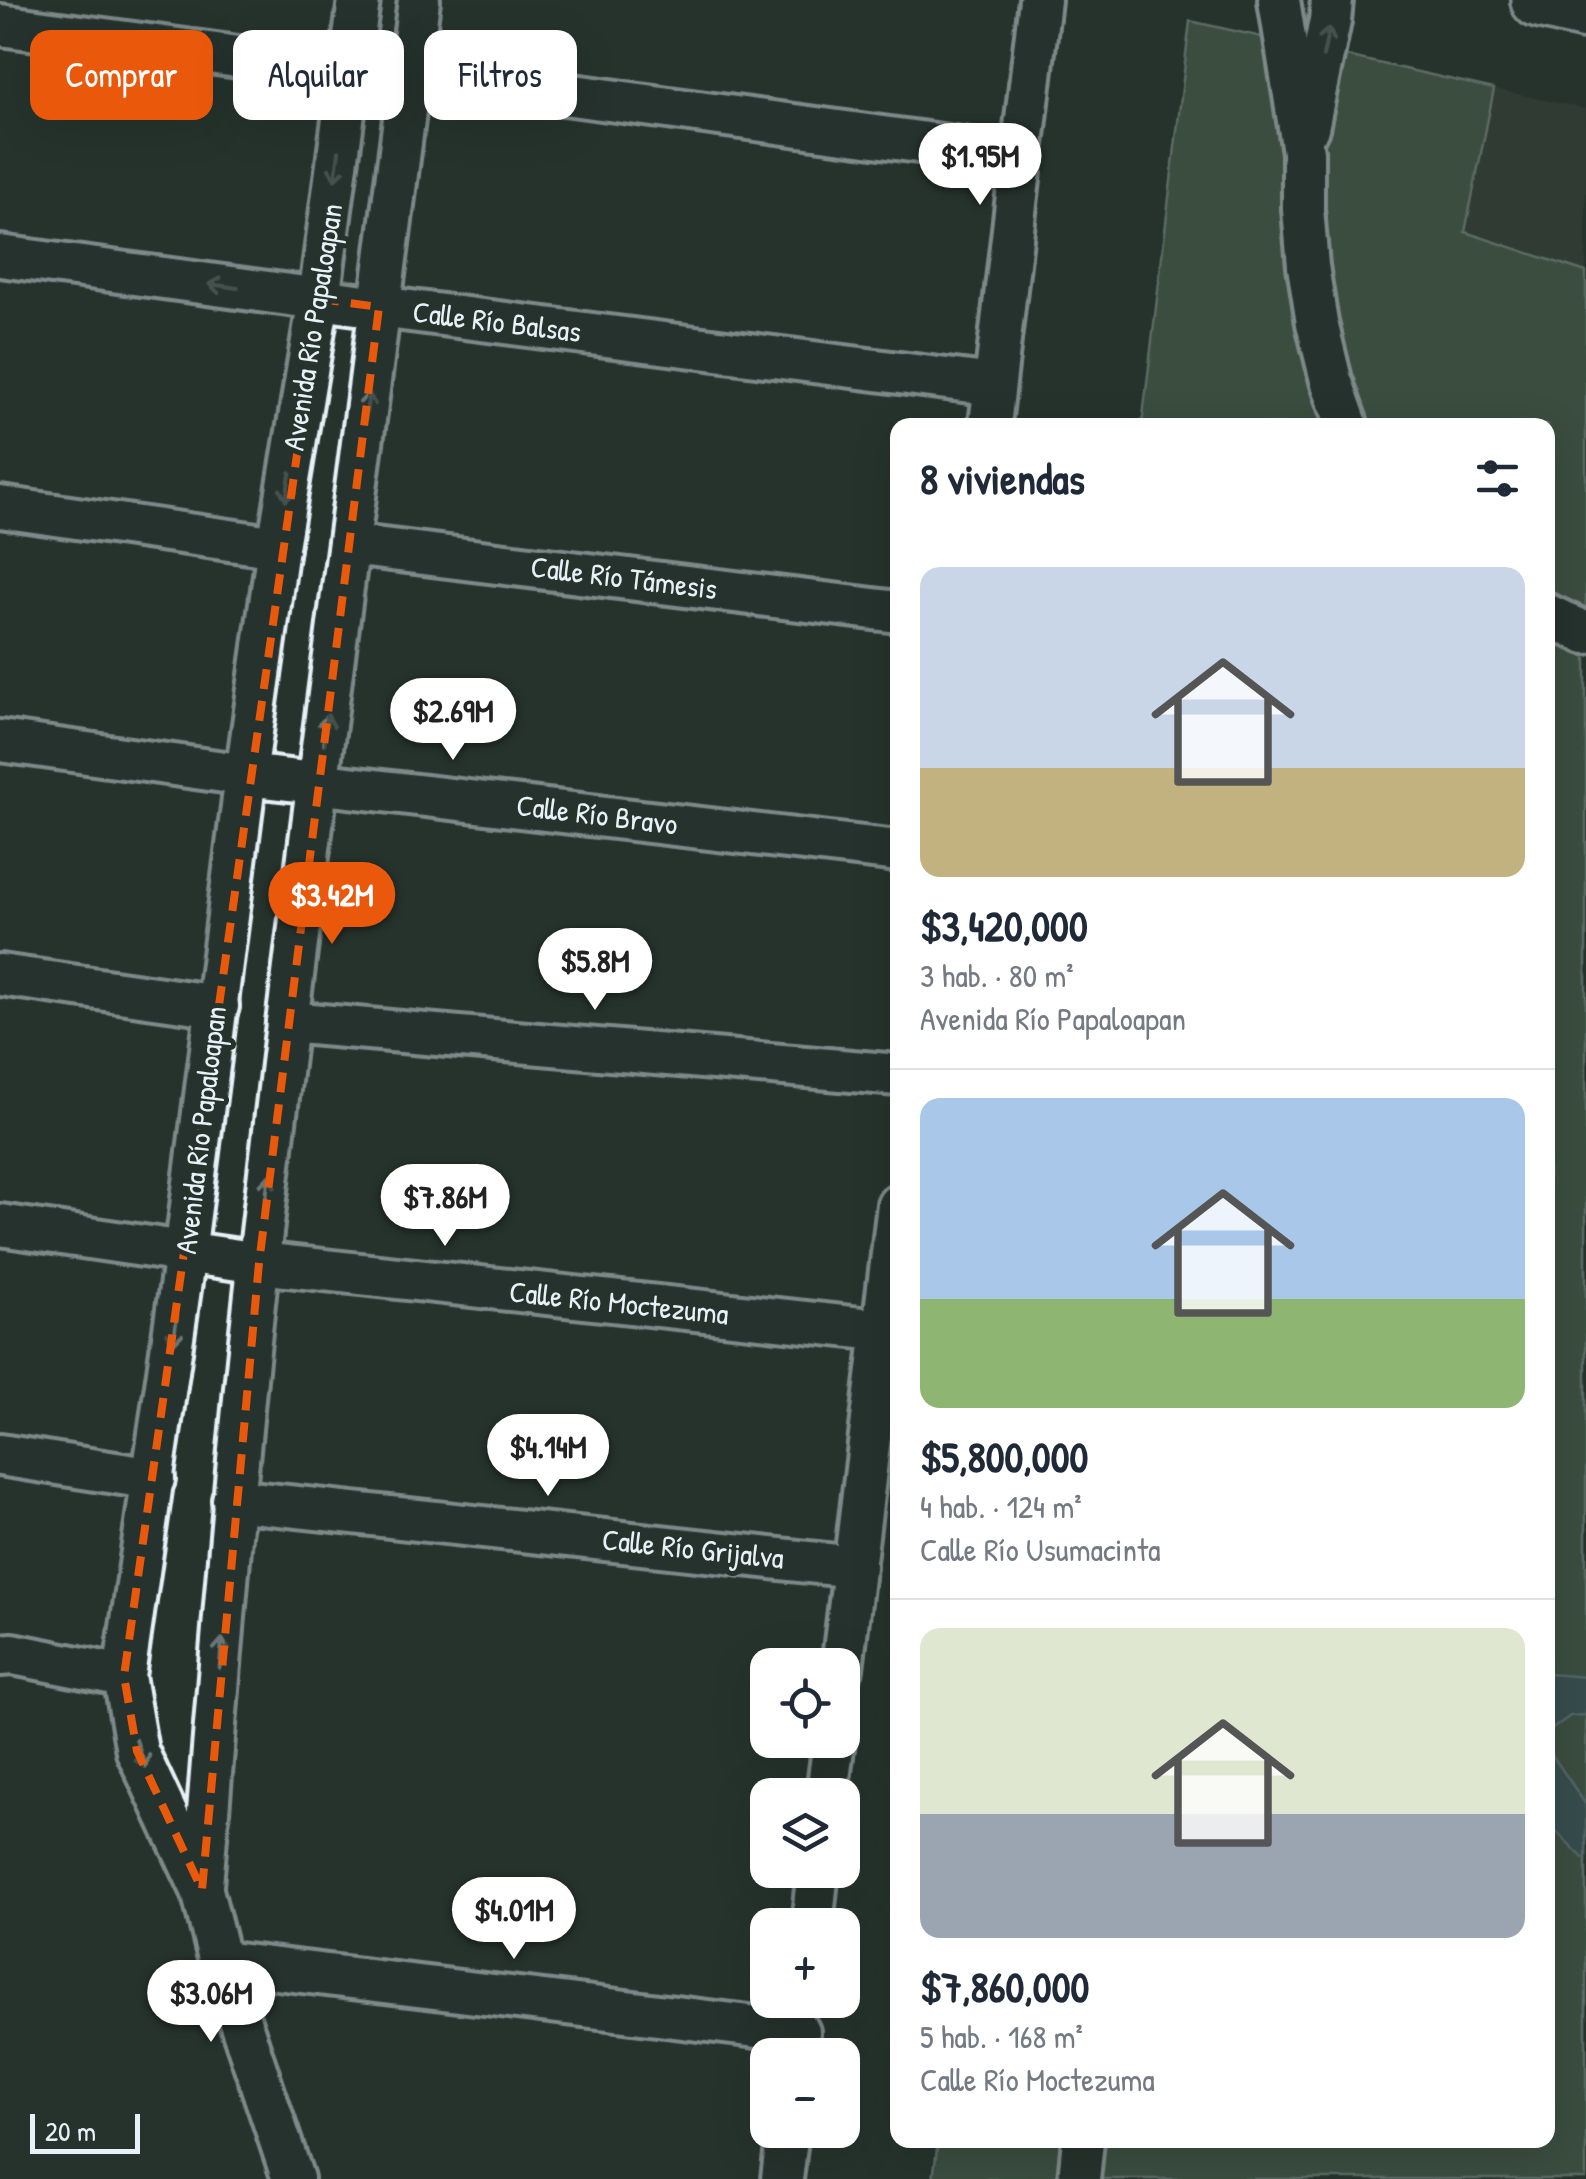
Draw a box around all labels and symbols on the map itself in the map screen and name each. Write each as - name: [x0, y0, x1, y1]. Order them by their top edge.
- one-way arrow: [1318, 27, 1337, 59]
- pin: $1.95M: [899, 123, 1061, 208]
- one-way arrow: [327, 149, 346, 182]
- street label: Avenida Río Papaloapan: [273, 201, 351, 453]
- one-way arrow: [207, 276, 239, 295]
- street label: Calle Río Balsas: [411, 291, 583, 351]
- one-way arrow: [358, 391, 377, 423]
- one-way arrow: [278, 471, 297, 503]
- street label: Calle Río Támesis: [529, 546, 719, 608]
- pin: $2.69M: [372, 678, 534, 763]
- one-way arrow: [317, 713, 335, 746]
- street label: Calle Río Bravo: [514, 784, 680, 844]
- pin: $3.42M: [251, 862, 413, 947]
- pin: $5.8M: [525, 928, 665, 1013]
- street label: Avenida Río Papaloapan: [165, 1004, 235, 1256]
- pin: $7.86M: [364, 1164, 526, 1249]
- one-way arrow: [258, 1175, 277, 1207]
- street label: Calle Río Moctezuma: [508, 1271, 731, 1333]
- one-way arrow: [165, 1313, 184, 1345]
- pin: $4.14M: [467, 1414, 629, 1499]
- street label: Calle Río Grijalva: [600, 1519, 786, 1577]
- one-way arrow: [212, 1637, 231, 1669]
- one-way arrow: [133, 1737, 151, 1769]
- pin: $4.01M: [433, 1877, 595, 1962]
- pin: $3.06M: [130, 1960, 292, 2045]
- scale bar: [30, 2109, 140, 2154]

